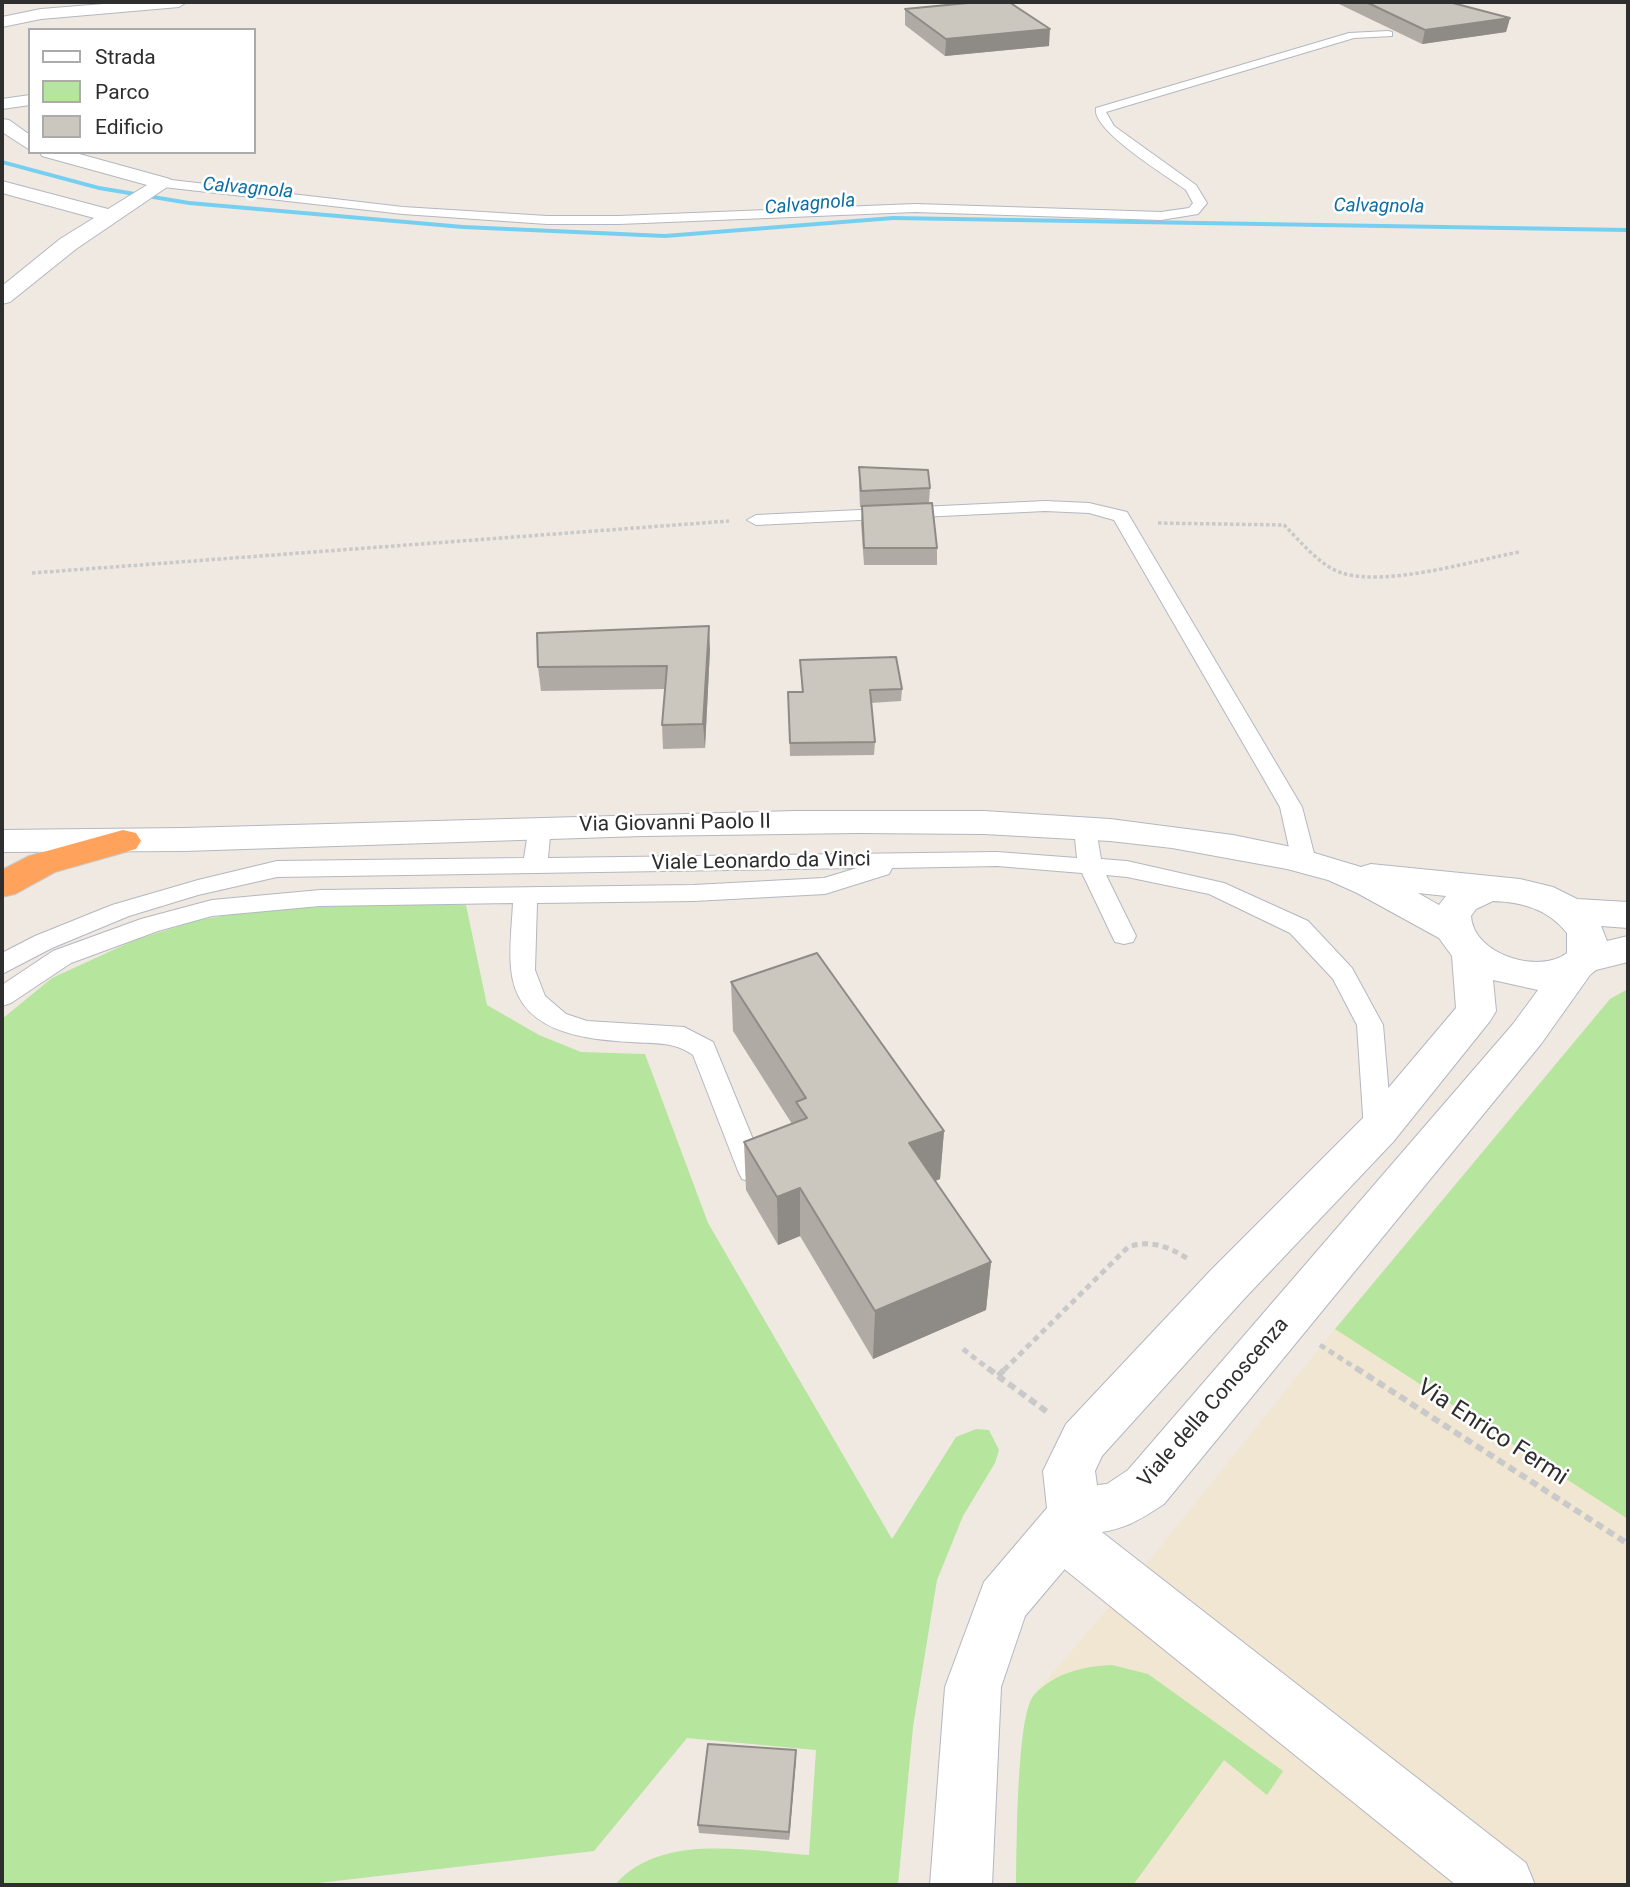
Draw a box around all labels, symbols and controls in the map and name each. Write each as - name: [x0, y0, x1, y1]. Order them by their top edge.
- legend: [28, 28, 256, 154]
- text: Strada: [95, 45, 156, 69]
- text: Parco: [95, 80, 149, 104]
- text: Edificio: [95, 115, 163, 139]
- water label: Calvagnola: [202, 174, 294, 204]
- water label: Calvagnola: [764, 190, 856, 220]
- water label: Calvagnola: [1333, 195, 1425, 219]
- street label: Via Giovanni Paolo II: [579, 810, 771, 838]
- street label: Viale Leonardo da Vinci: [651, 847, 871, 877]
- street label: Viale della Conoscenza: [1133, 1313, 1295, 1493]
- street label: Via Enrico Fermi: [1411, 1374, 1573, 1492]

